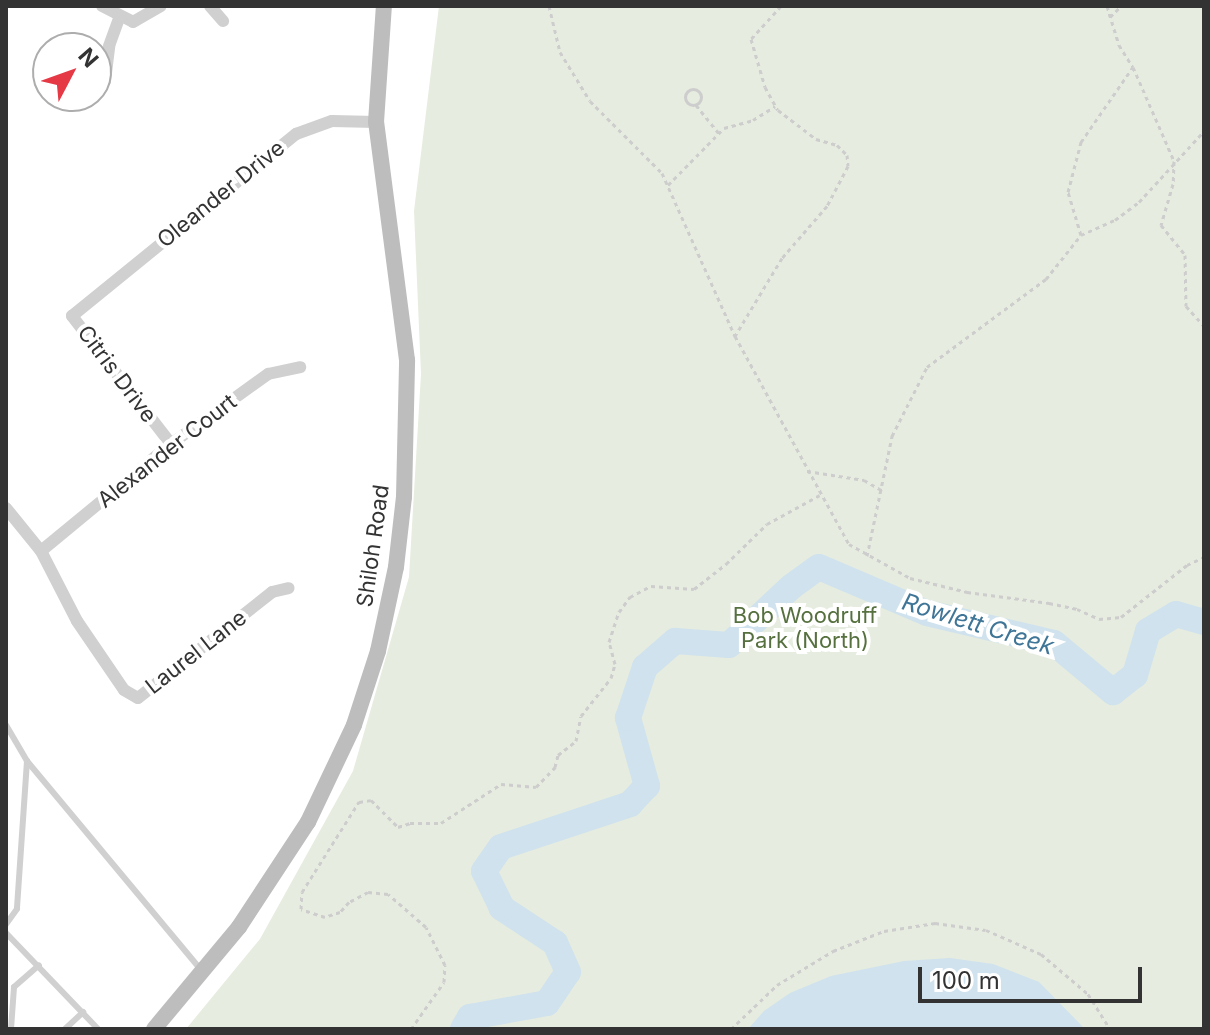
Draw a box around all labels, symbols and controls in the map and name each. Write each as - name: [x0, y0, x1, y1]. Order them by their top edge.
- north arrow: [32, 32, 112, 112]
- text: N: [73, 43, 104, 72]
- street label: Oleander Drive: [152, 135, 290, 253]
- street label: Citris Drive: [72, 320, 162, 428]
- street label: Alexander Court: [92, 389, 242, 513]
- street label: Shiloh Road: [351, 483, 395, 609]
- water label: Rowlett Creek: [899, 587, 1057, 661]
- park label: Bob Woodruff Park (North): [733, 602, 877, 654]
- street label: Laurel Lane: [140, 604, 252, 700]
- scale bar: [922, 951, 1146, 1001]
- text: 100 m: [932, 966, 1000, 995]

